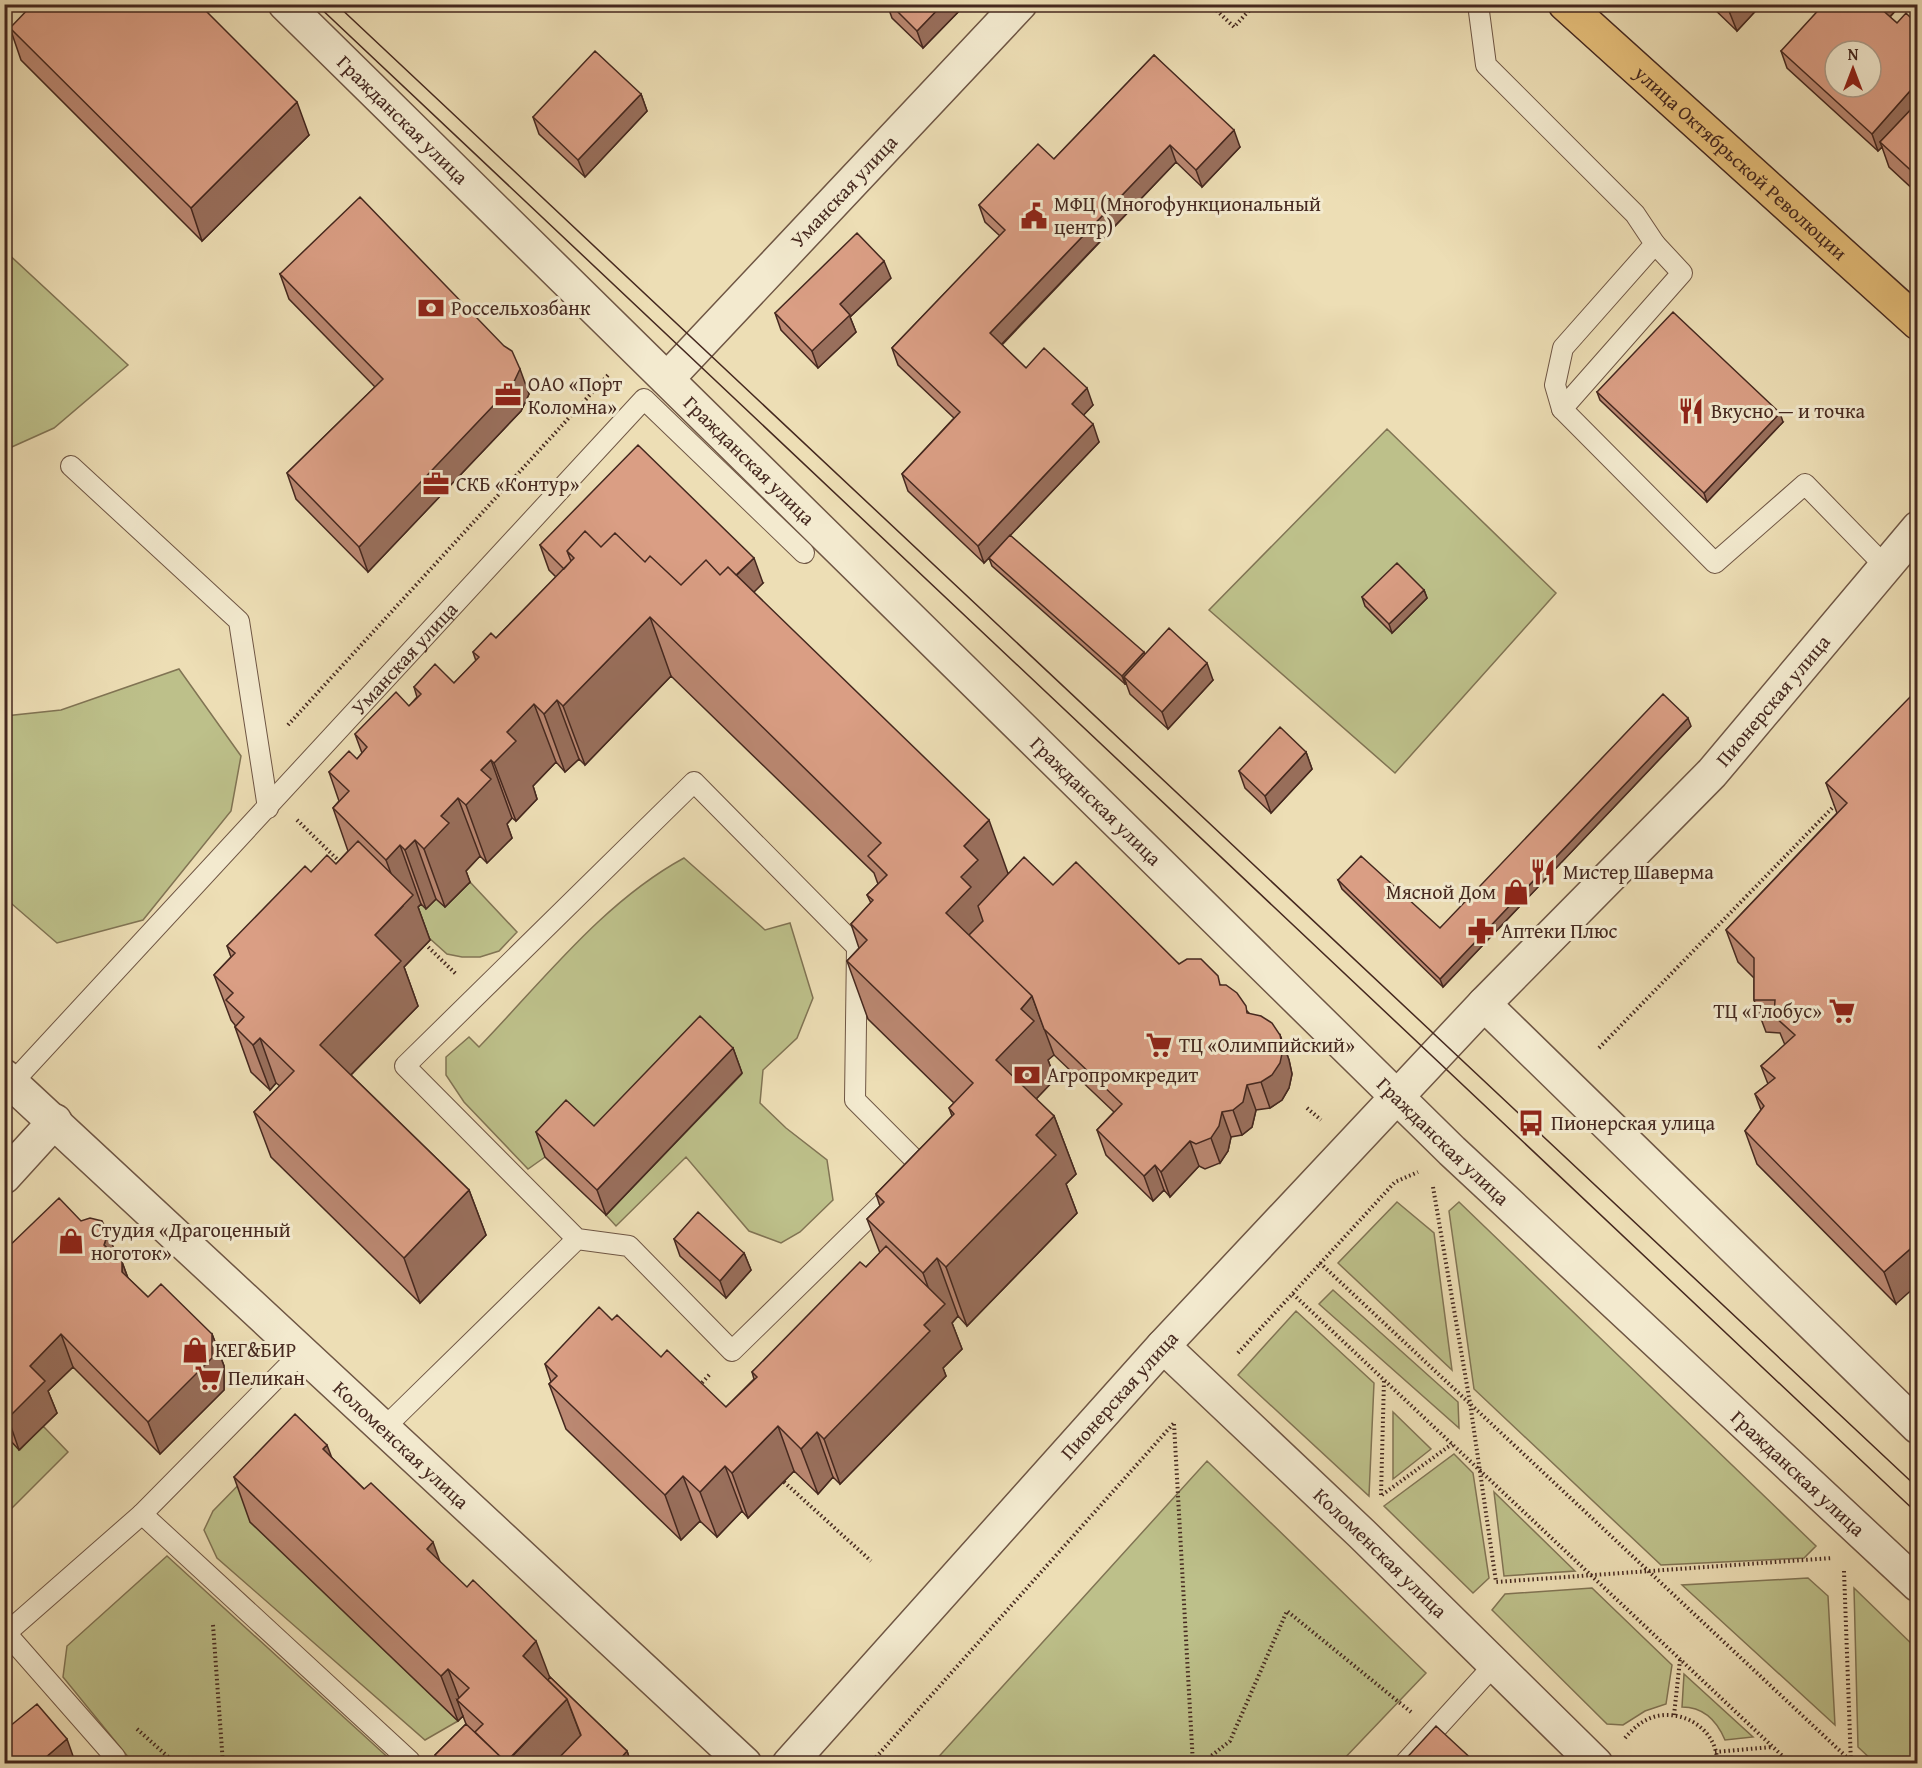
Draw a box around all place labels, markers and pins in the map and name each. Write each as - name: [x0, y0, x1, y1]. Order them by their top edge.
- place label: МФЦ (Многофункциональный центр): [1054, 189, 1321, 241]
- public building icon: МФЦ (Многофункциональный центр): [1019, 201, 1049, 231]
- bank icon: Россельхозбанк: [416, 293, 446, 323]
- place label: Россельхозбанк: [451, 293, 591, 322]
- place label: ОАО «Порт Коломна»: [528, 369, 623, 421]
- office icon: ОАО «Порт Коломна»: [493, 380, 523, 410]
- restaurant icon: Вкусно — и точка: [1676, 396, 1706, 426]
- place label: Вкусно — и точка: [1711, 396, 1865, 425]
- office icon: СКБ «Контур»: [421, 469, 451, 499]
- place label: СКБ «Контур»: [456, 469, 580, 498]
- restaurant icon: Мистер Шаверма: [1528, 857, 1558, 887]
- place label: Мистер Шаверма: [1563, 857, 1714, 886]
- place label: Мясной Дом: [1386, 877, 1496, 906]
- shop icon: Мясной Дом: [1501, 877, 1531, 907]
- pharmacy icon: Аптеки Плюс: [1466, 916, 1496, 946]
- place label: Аптеки Плюс: [1501, 916, 1618, 945]
- place label: ТЦ «Глобус»: [1713, 996, 1822, 1025]
- supermarket icon: ТЦ «Глобус»: [1827, 996, 1857, 1026]
- supermarket icon: ТЦ «Олимпийский»: [1144, 1030, 1174, 1060]
- place label: ТЦ «Олимпийский»: [1179, 1030, 1355, 1059]
- bank icon: Агропромкредит: [1012, 1060, 1042, 1090]
- place label: Агропромкредит: [1047, 1060, 1199, 1089]
- bus stop icon: Пионерская улица: [1516, 1108, 1546, 1138]
- place label: Пионерская улица: [1551, 1108, 1716, 1137]
- place label: Студия «Драгоценный ноготок»: [91, 1215, 291, 1267]
- shop icon: Студия «Драгоценный ноготок»: [56, 1226, 86, 1256]
- shop icon: КЕГ&БИР: [180, 1335, 210, 1365]
- place label: КЕГ&БИР: [215, 1335, 296, 1364]
- supermarket icon: Пеликан: [193, 1363, 223, 1393]
- place label: Пеликан: [228, 1363, 305, 1392]

